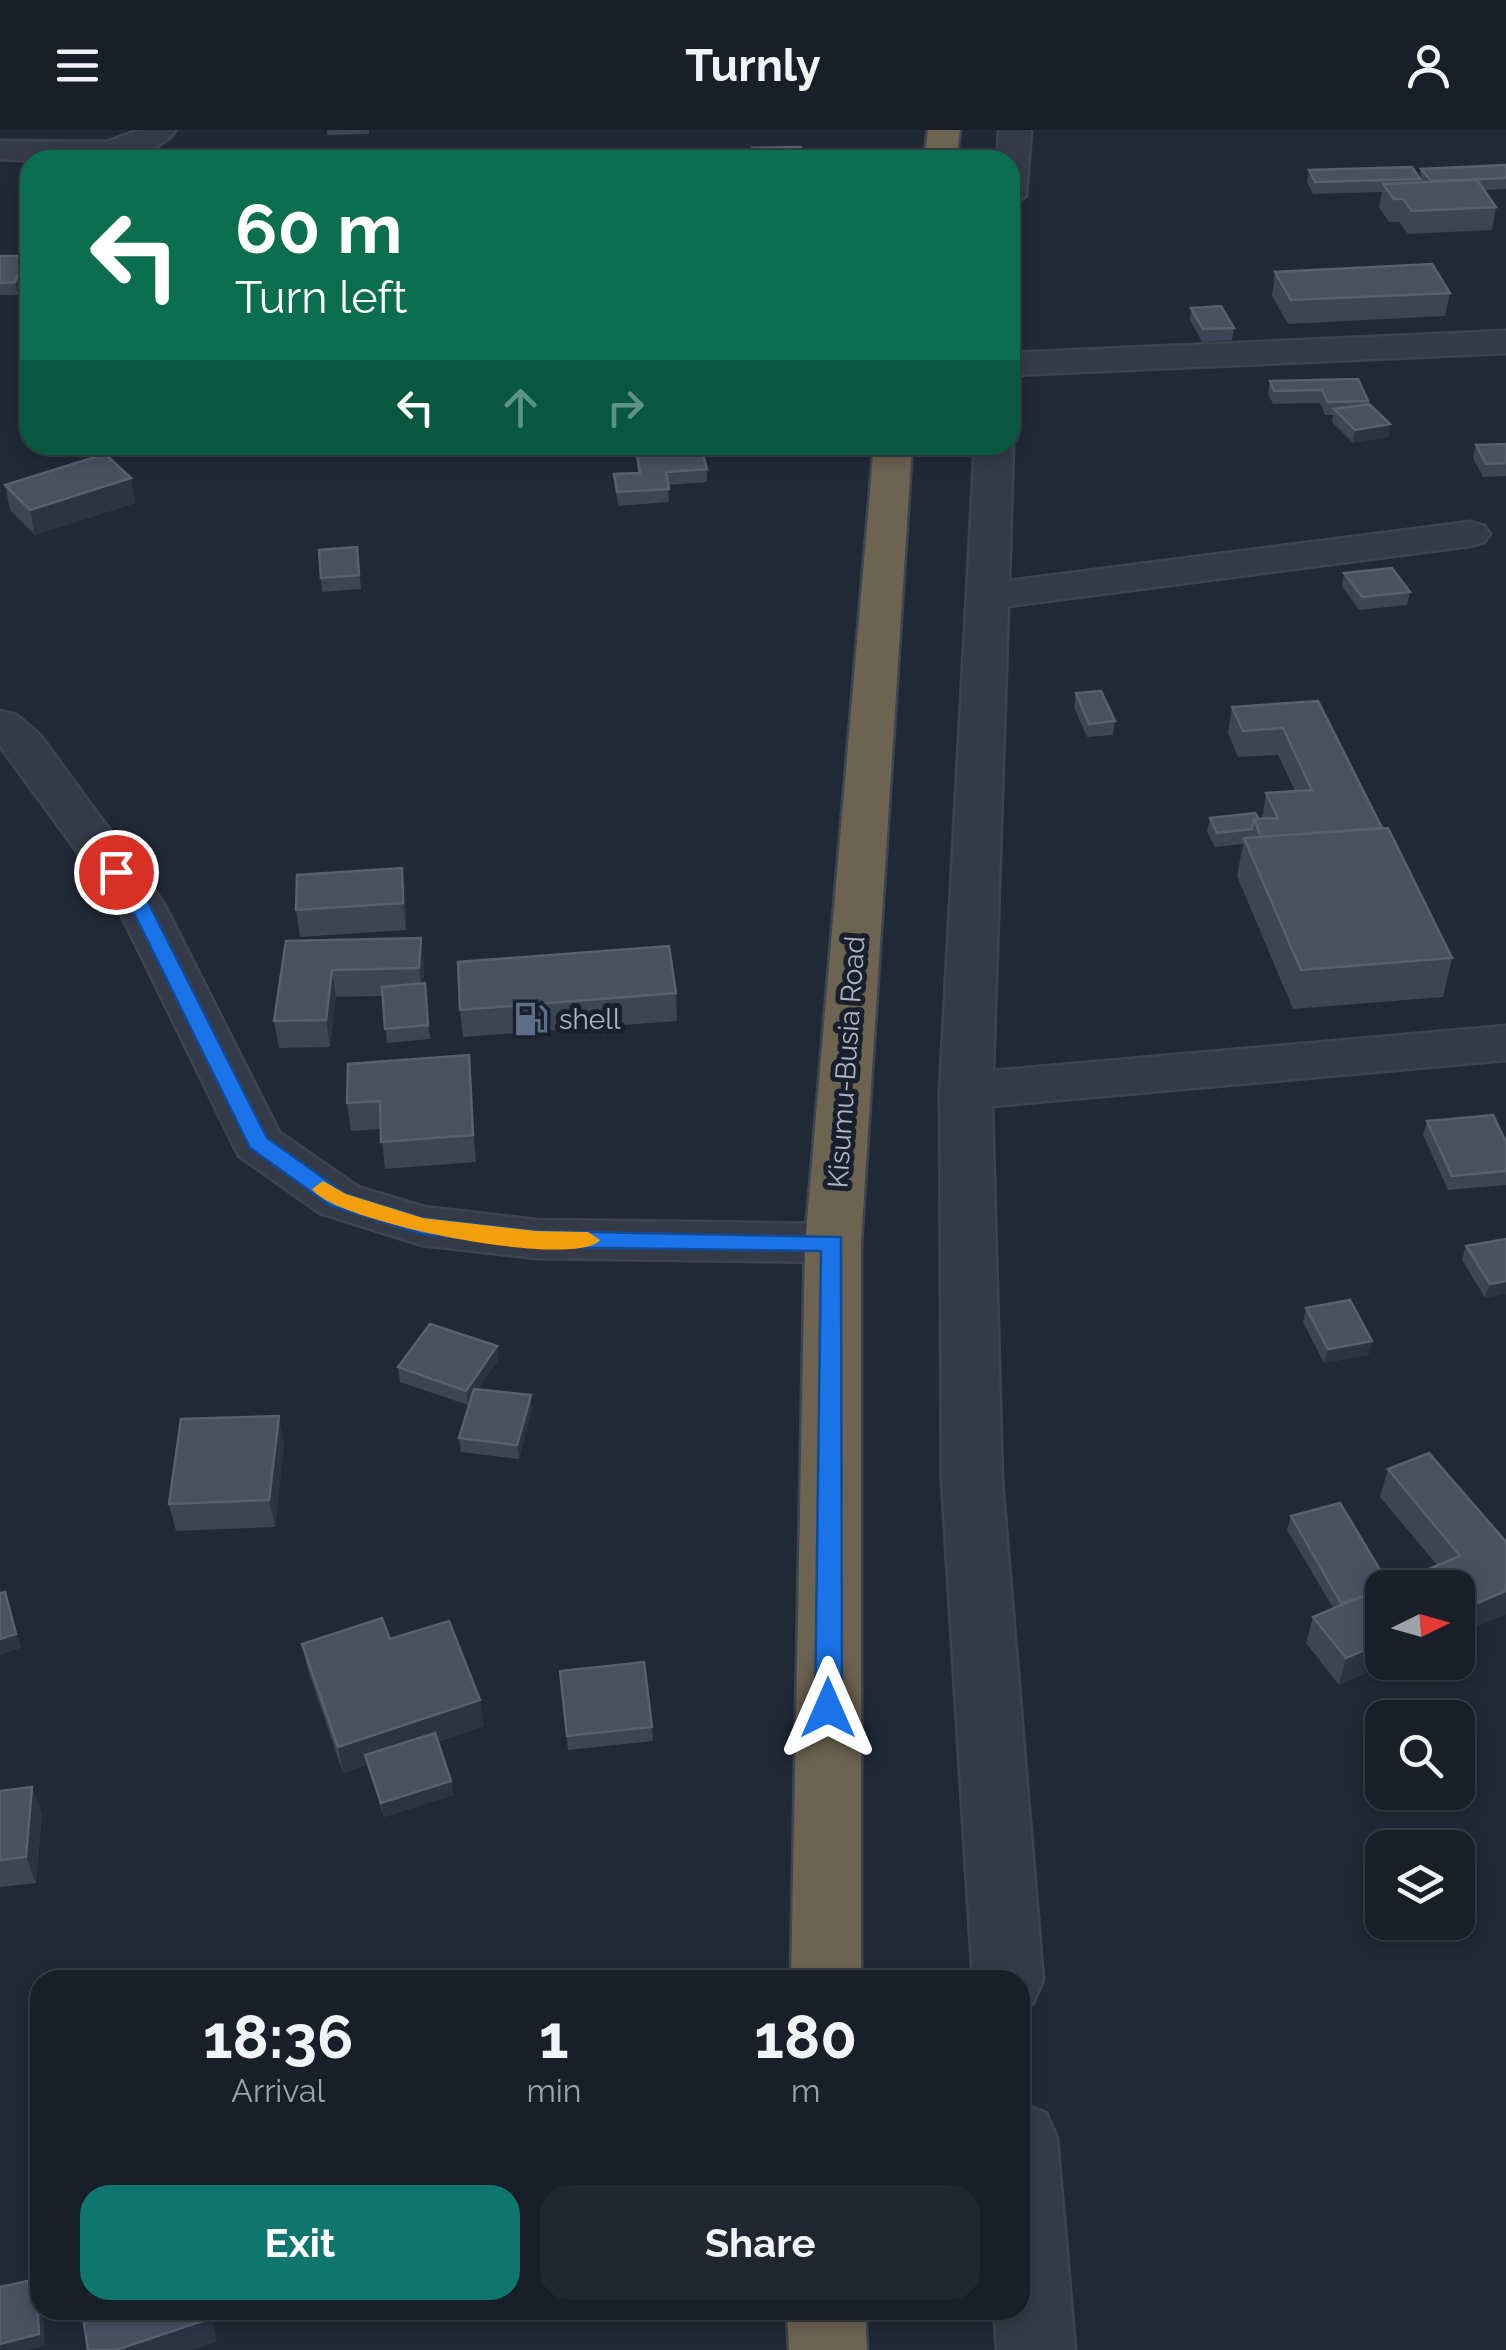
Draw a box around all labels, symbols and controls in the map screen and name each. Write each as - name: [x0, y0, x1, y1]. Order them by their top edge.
- icon: menu: [50, 38, 105, 93]
- icon: person: [1401, 38, 1456, 93]
- text: Turnly: [685, 39, 821, 92]
- text: 60 m: [235, 187, 402, 269]
- icon: left: [70, 190, 200, 320]
- text: Turn left: [235, 271, 407, 324]
- icon: left: [388, 380, 443, 435]
- icon: ahead: [493, 380, 548, 435]
- icon: right: [598, 380, 653, 435]
- pin: [74, 830, 159, 915]
- icon: arrive: [89, 845, 144, 900]
- street label: Kisumu-Busia Road: [821, 935, 872, 1189]
- fuel station icon: shell: [512, 1000, 550, 1038]
- place label: shell: [559, 1003, 621, 1036]
- north arrow: [1365, 1570, 1475, 1680]
- map controls: [1365, 1570, 1475, 1940]
- position arrow: [776, 1656, 880, 1760]
- button: search: [1365, 1700, 1475, 1810]
- button: layers: [1365, 1830, 1475, 1940]
- text: 18:36: [203, 2002, 354, 2072]
- text: 1: [539, 2002, 569, 2072]
- text: 180: [754, 2002, 857, 2072]
- text: Arrival: [231, 2072, 325, 2109]
- text: min: [526, 2072, 581, 2109]
- text: m: [791, 2072, 820, 2109]
- button: Exit: [80, 2185, 520, 2300]
- button: Share: [540, 2185, 980, 2300]

